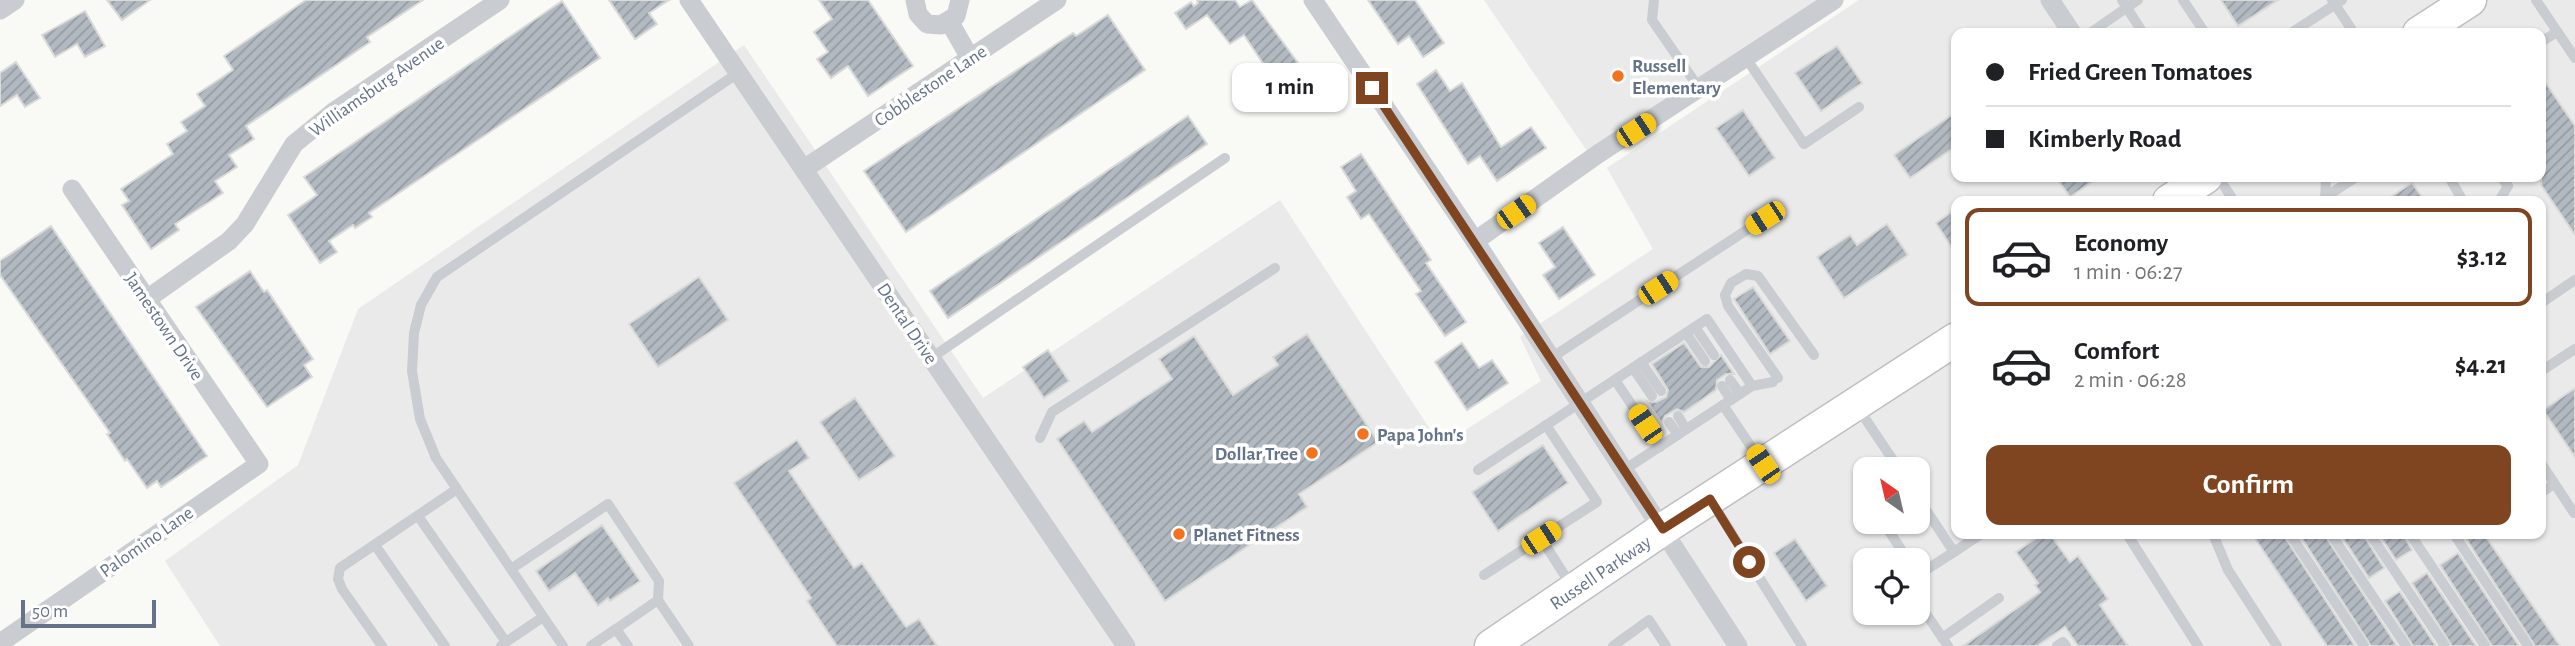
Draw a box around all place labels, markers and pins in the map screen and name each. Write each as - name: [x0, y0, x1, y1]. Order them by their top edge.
- place label: Russell Elementary: [1632, 57, 1721, 98]
- marker: Russell Elementary: [1610, 68, 1626, 84]
- marker: Papa John's: [1355, 426, 1371, 442]
- place label: Papa John's: [1377, 426, 1464, 445]
- place label: Dollar Tree: [1215, 445, 1298, 464]
- marker: Dollar Tree: [1304, 445, 1320, 461]
- marker: Planet Fitness: [1171, 526, 1187, 542]
- place label: Planet Fitness: [1193, 526, 1300, 545]

